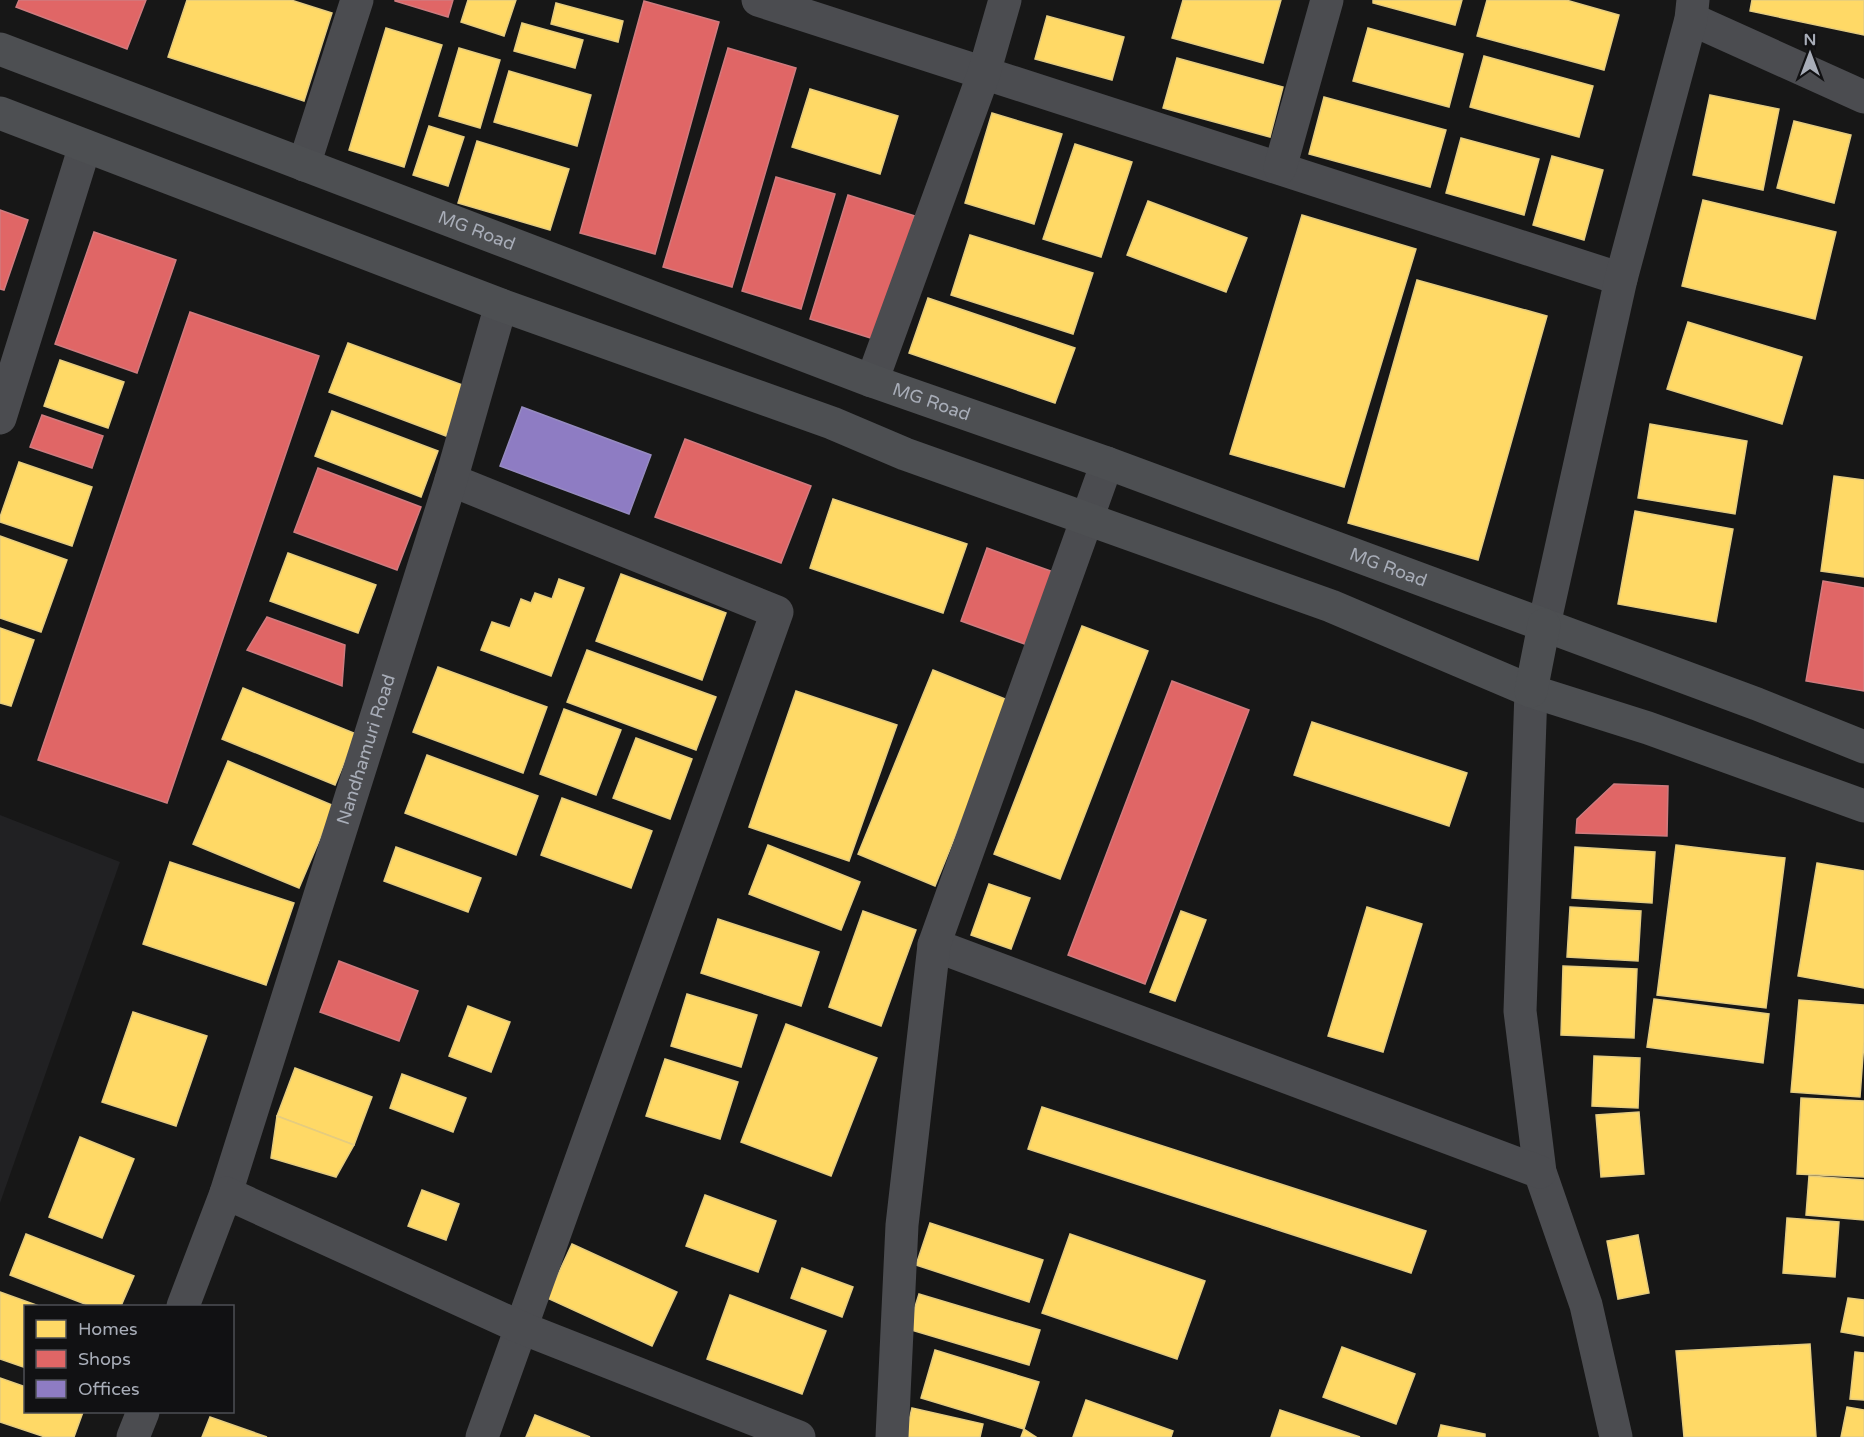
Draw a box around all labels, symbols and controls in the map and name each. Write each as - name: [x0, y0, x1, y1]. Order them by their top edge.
- north arrow: [1780, 24, 1840, 84]
- text: N: [1804, 30, 1816, 50]
- street label: MG Road: [435, 206, 518, 255]
- street label: MG Road: [890, 378, 973, 425]
- street label: MG Road: [1347, 543, 1430, 592]
- street label: Nandhamuri Road: [332, 671, 400, 828]
- legend: [24, 1305, 234, 1413]
- text: Homes: [78, 1318, 138, 1340]
- text: Shops: [78, 1348, 131, 1370]
- text: Offices: [78, 1378, 140, 1400]

